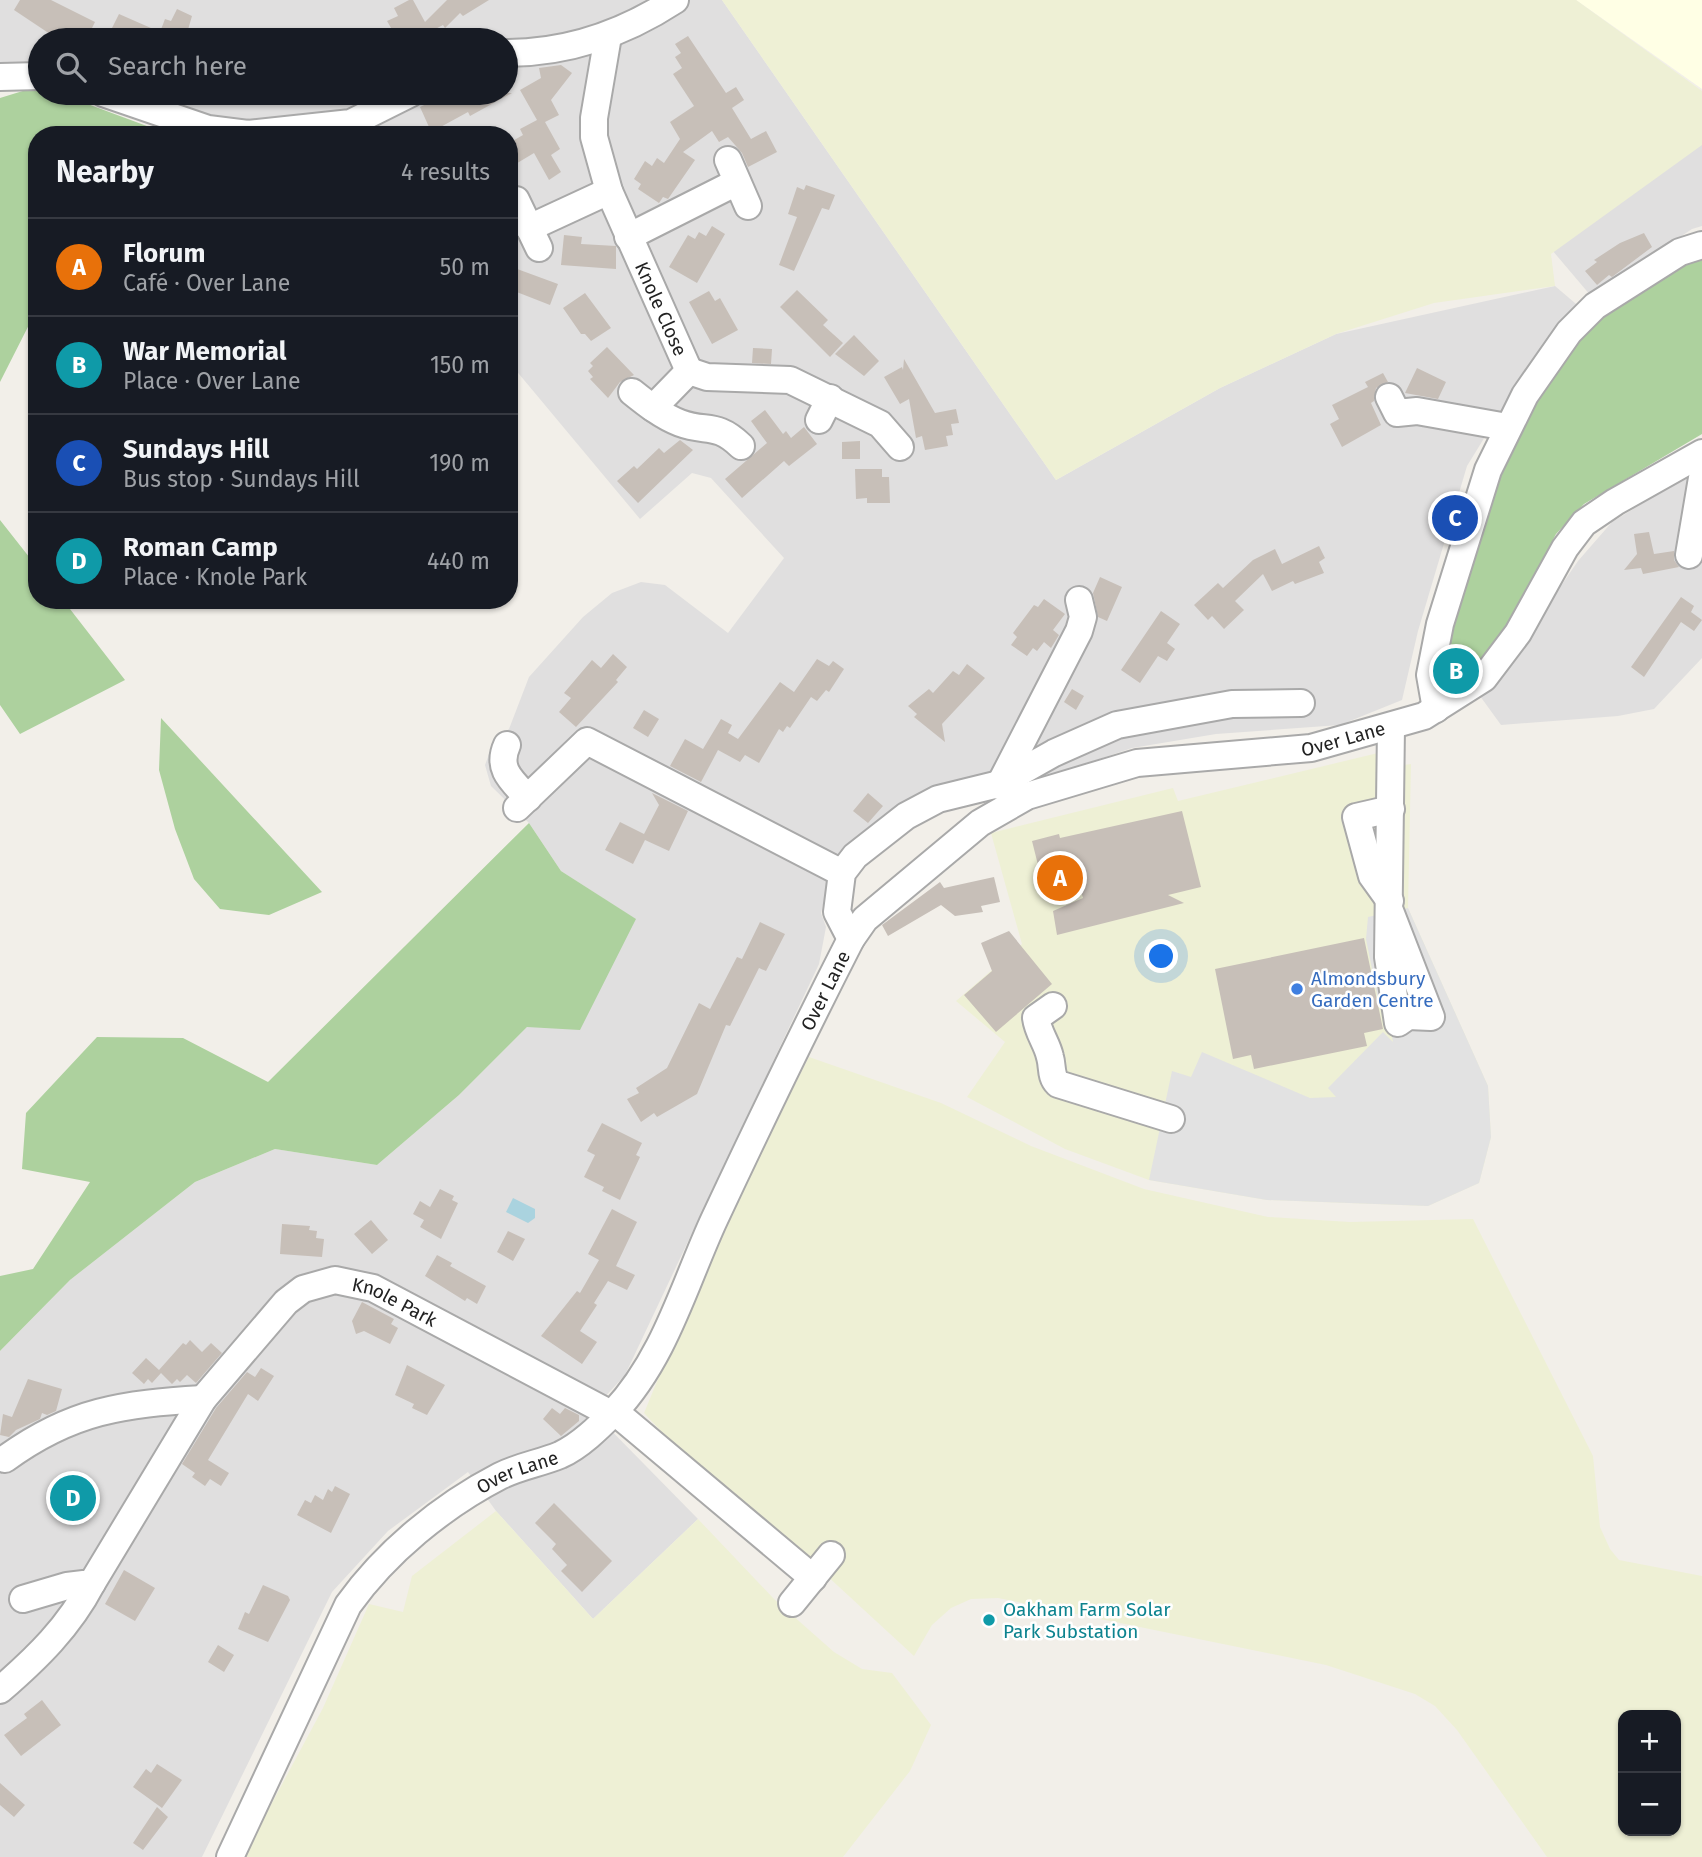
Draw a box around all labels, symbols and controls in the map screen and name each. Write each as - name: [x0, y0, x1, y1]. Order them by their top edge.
- search box: [28, 28, 518, 105]
- icon: search: [52, 48, 90, 86]
- text: Search here: [108, 51, 247, 82]
- text: Nearby: [56, 154, 154, 190]
- text: 4 results: [401, 158, 490, 186]
- text: Florum: [123, 238, 205, 269]
- text: A: [72, 253, 86, 281]
- text: 50 m: [440, 253, 490, 281]
- street label: Knole Close: [630, 258, 692, 359]
- text: Café · Over Lane: [123, 269, 290, 297]
- text: War Memorial: [123, 336, 287, 367]
- text: B: [72, 351, 86, 379]
- text: 150 m: [430, 351, 490, 379]
- text: Place · Over Lane: [123, 367, 300, 395]
- text: Sundays Hill: [123, 434, 269, 465]
- text: C: [72, 449, 86, 477]
- text: 190 m: [429, 449, 490, 477]
- text: Bus stop · Sundays Hill: [123, 465, 360, 493]
- pin: C: [1432, 492, 1478, 544]
- text: Roman Camp: [123, 532, 278, 563]
- text: D: [72, 547, 86, 575]
- text: 440 m: [427, 547, 490, 575]
- text: Place · Knole Park: [123, 563, 307, 591]
- pin: B: [1433, 645, 1479, 697]
- street label: Over Lane: [1300, 716, 1388, 760]
- pin: A: [1037, 852, 1083, 904]
- your location: [1144, 939, 1178, 973]
- street label: Over Lane: [795, 947, 855, 1034]
- place label: Almondsbury Garden Centre: [1311, 967, 1434, 1012]
- marker: Almondsbury Garden Centre: [1289, 981, 1305, 997]
- street label: Knole Park: [350, 1272, 441, 1331]
- street label: Over Lane: [472, 1445, 561, 1498]
- pin: D: [50, 1472, 96, 1524]
- place label: Oakham Farm Solar Park Substation: [1003, 1598, 1171, 1643]
- marker: Oakham Farm Solar Park Substation: [981, 1612, 997, 1628]
- map controls: [1618, 1710, 1681, 1836]
- button: +: [1618, 1710, 1681, 1773]
- button: −: [1618, 1773, 1681, 1836]

